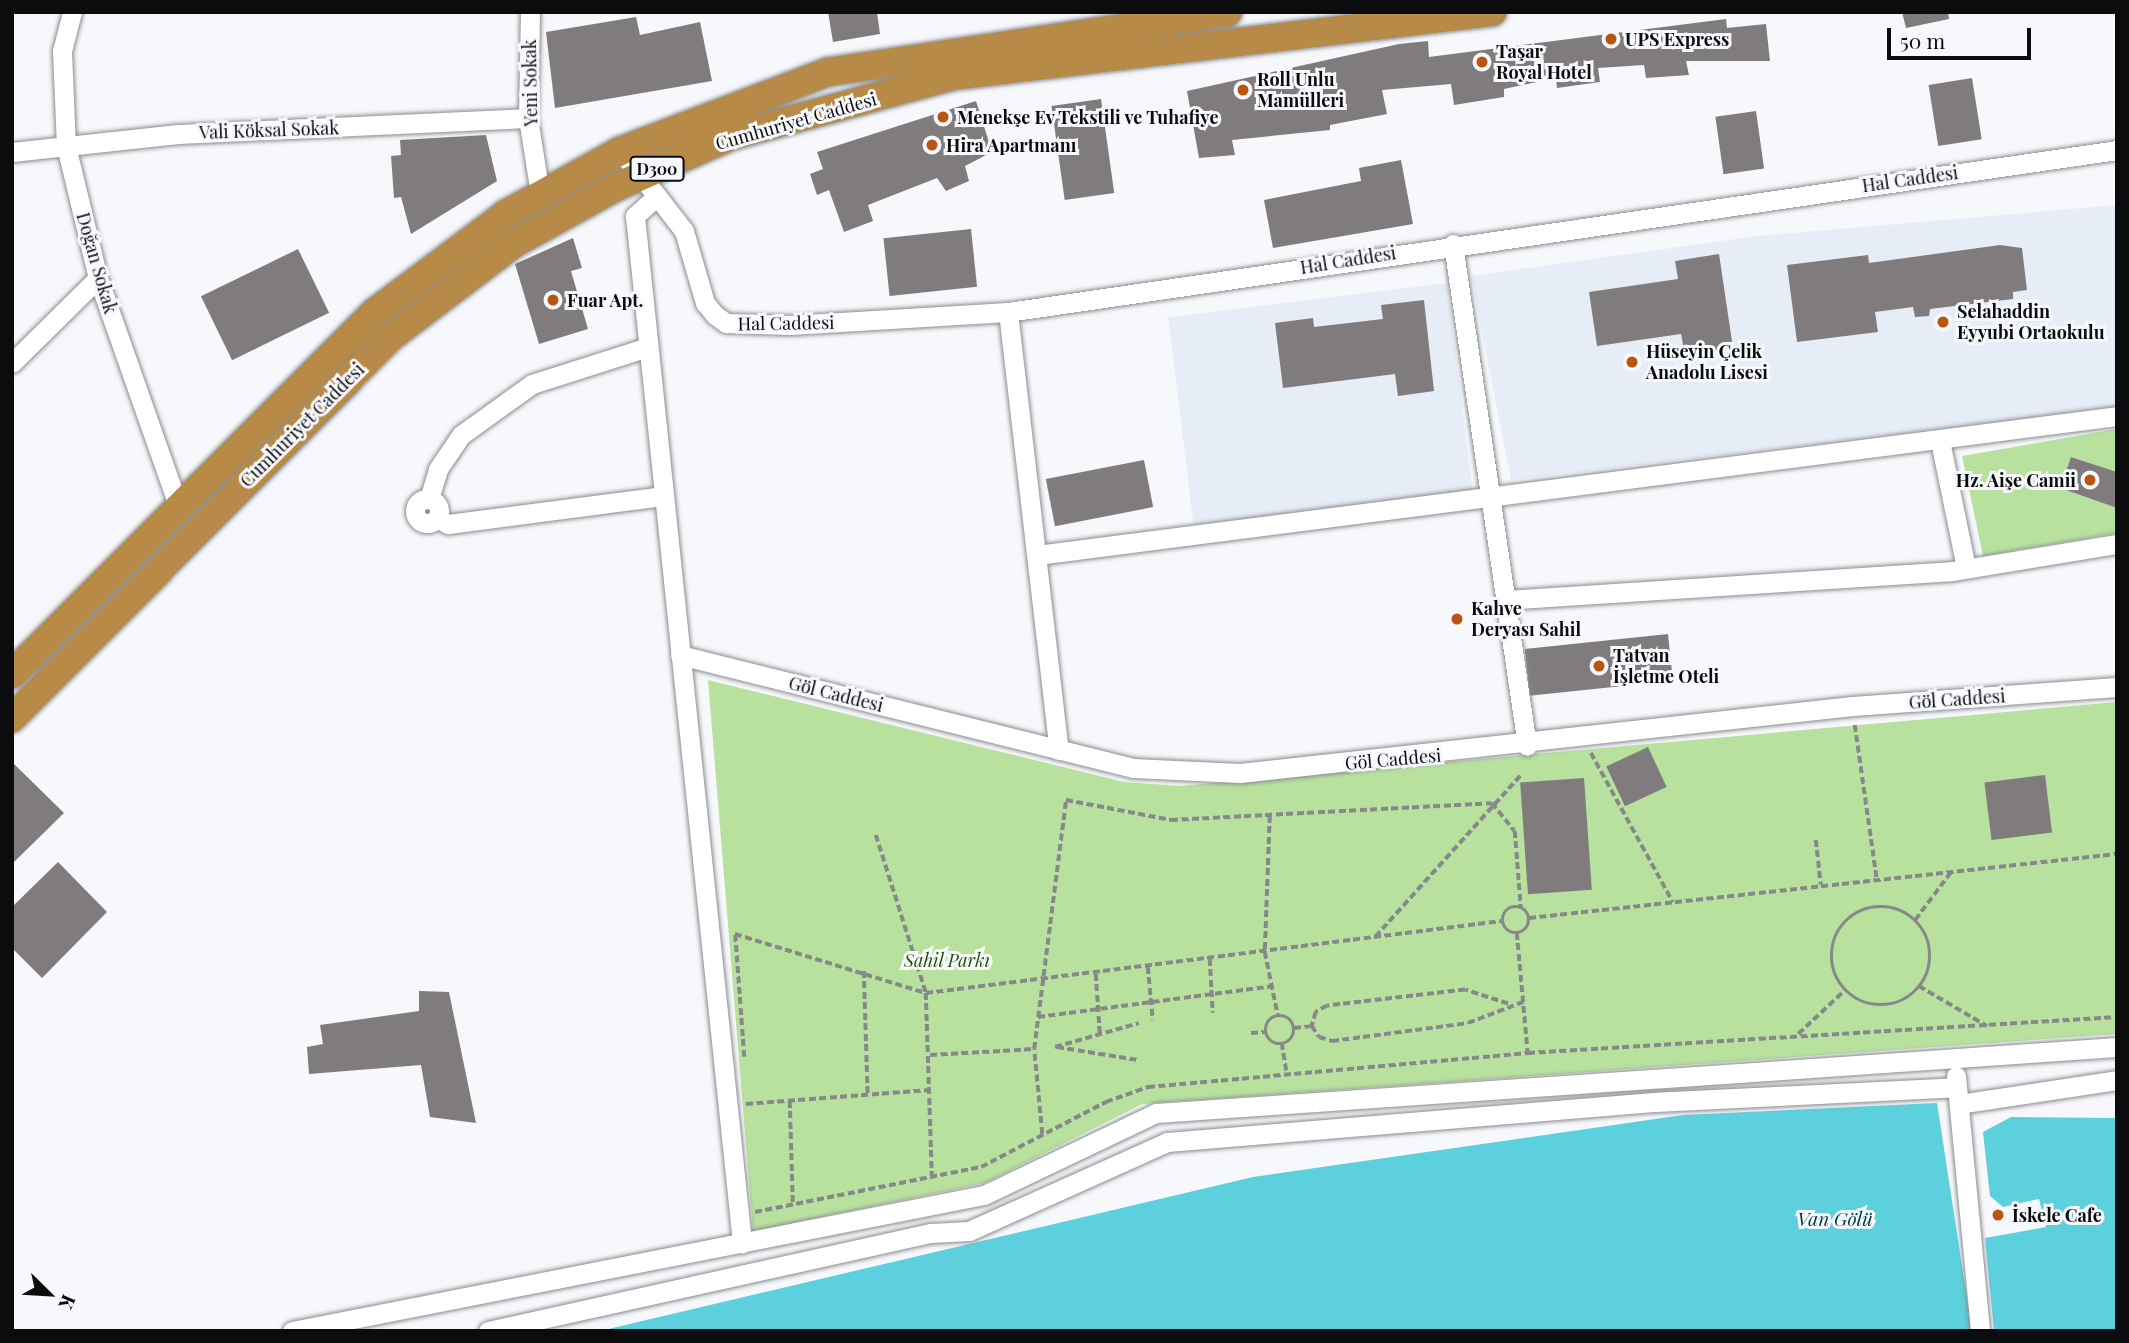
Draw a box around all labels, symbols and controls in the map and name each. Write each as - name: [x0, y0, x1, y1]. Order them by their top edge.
- scale bar: [1891, 14, 2035, 58]
- text: 50 m: [1900, 26, 1945, 54]
- place label: UPS Express: [1625, 28, 1729, 50]
- marker: UPS Express: [1603, 31, 1619, 47]
- street label: Yeni Sokak: [518, 39, 542, 127]
- place label: Taşar Royal Hotel: [1496, 41, 1592, 84]
- marker: Taşar Royal Hotel: [1474, 54, 1490, 70]
- place label: Roll Unlu Mamülleri: [1257, 69, 1344, 112]
- marker: Roll Unlu Mamülleri: [1235, 82, 1251, 98]
- street label: Cumhuriyet Caddesi: [713, 88, 879, 154]
- place label: Menekşe Ev Tekstili ve Tuhafiye: [957, 106, 1220, 128]
- marker: Menekşe Ev Tekstili ve Tuhafiye: [935, 109, 951, 125]
- street label: Vali Köksal Sokak: [199, 117, 339, 143]
- place label: Hira Apartmanı: [946, 134, 1077, 156]
- marker: Hira Apartmanı: [924, 137, 940, 153]
- road number: D300: [629, 156, 685, 182]
- street label: Hal Caddesi: [1861, 162, 1959, 196]
- street label: Doğan Sokak: [72, 210, 122, 316]
- street label: Hal Caddesi: [1298, 242, 1398, 278]
- place label: Fuar Apt.: [567, 289, 644, 311]
- marker: Fuar Apt.: [545, 292, 561, 308]
- place label: Selahaddin Eyyubi Ortaokulu: [1957, 301, 2105, 344]
- street label: Hal Caddesi: [737, 311, 835, 335]
- marker: Selahaddin Eyyubi Ortaokulu: [1935, 314, 1951, 330]
- place label: Hüseyin Çelik Anadolu Lisesi: [1646, 341, 1768, 384]
- marker: Hüseyin Çelik Anadolu Lisesi: [1624, 354, 1640, 370]
- street label: Cumhuriyet Caddesi: [235, 358, 369, 492]
- place label: Hz. Aişe Camii: [1955, 469, 2076, 491]
- marker: Hz. Aişe Camii: [2082, 472, 2098, 488]
- place label: Kahve Deryası Sahil: [1471, 598, 1581, 640]
- marker: Kahve Deryası Sahil: [1449, 611, 1465, 627]
- place label: Tatvan İşletme Oteli: [1613, 645, 1719, 688]
- marker: Tatvan İşletme Oteli: [1591, 658, 1607, 674]
- street label: Göl Caddesi: [786, 672, 886, 716]
- street label: Göl Caddesi: [1908, 685, 2006, 713]
- street label: Göl Caddesi: [1344, 744, 1442, 774]
- park label: Sahil Parkı: [904, 949, 990, 971]
- place label: İskele Cafe: [2012, 1204, 2102, 1226]
- marker: İskele Cafe: [1990, 1207, 2006, 1223]
- water label: Van Gölü: [1797, 1208, 1873, 1230]
- north arrow: [14, 1259, 84, 1329]
- text: K: [54, 1291, 83, 1314]

